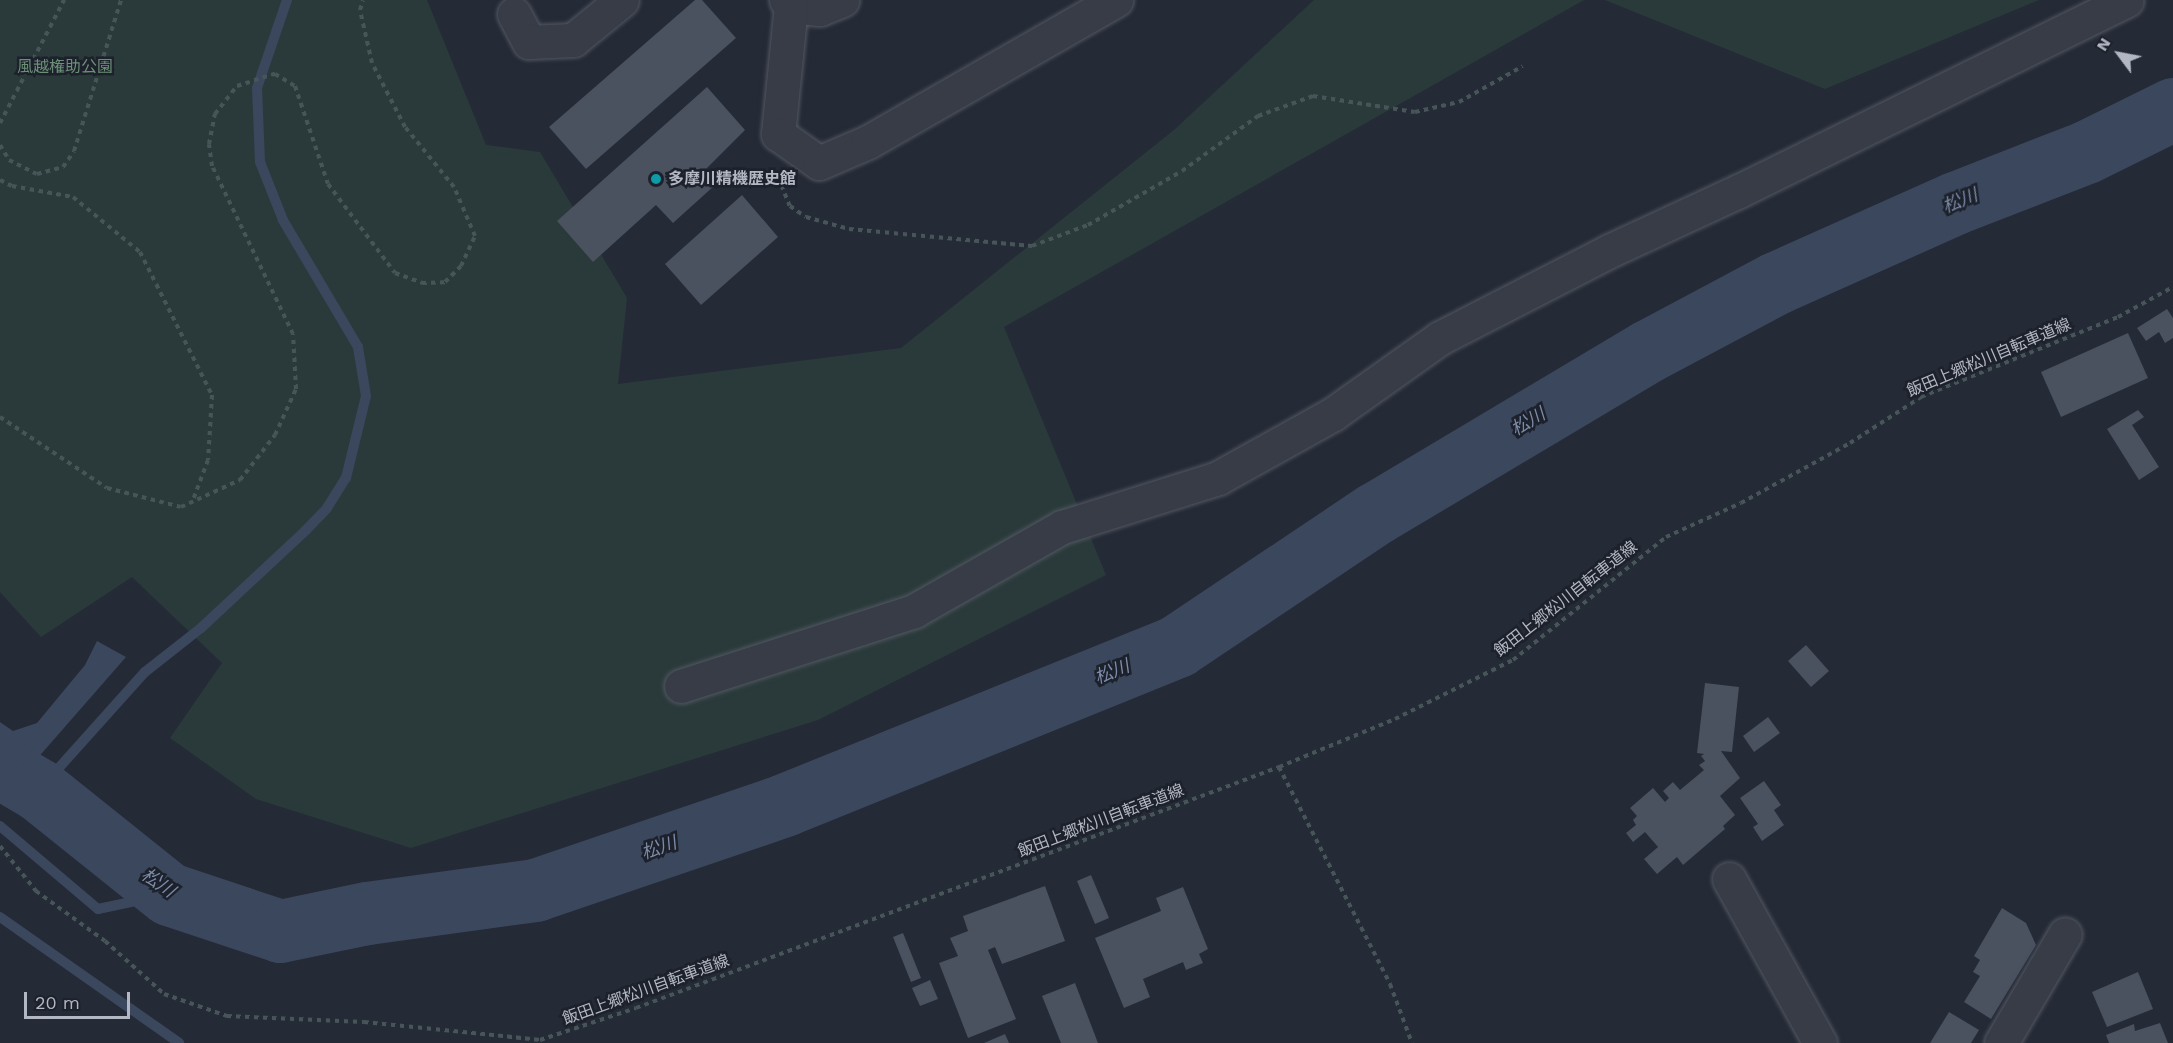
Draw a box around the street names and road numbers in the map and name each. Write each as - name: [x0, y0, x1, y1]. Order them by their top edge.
- street label: 飯田上郷松川自転車道線: [1904, 315, 2074, 401]
- street label: 飯田上郷松川自転車道線: [1491, 537, 1641, 661]
- street label: 飯田上郷松川自転車道線: [1015, 781, 1187, 861]
- street label: 飯田上郷松川自転車道線: [560, 951, 732, 1029]

